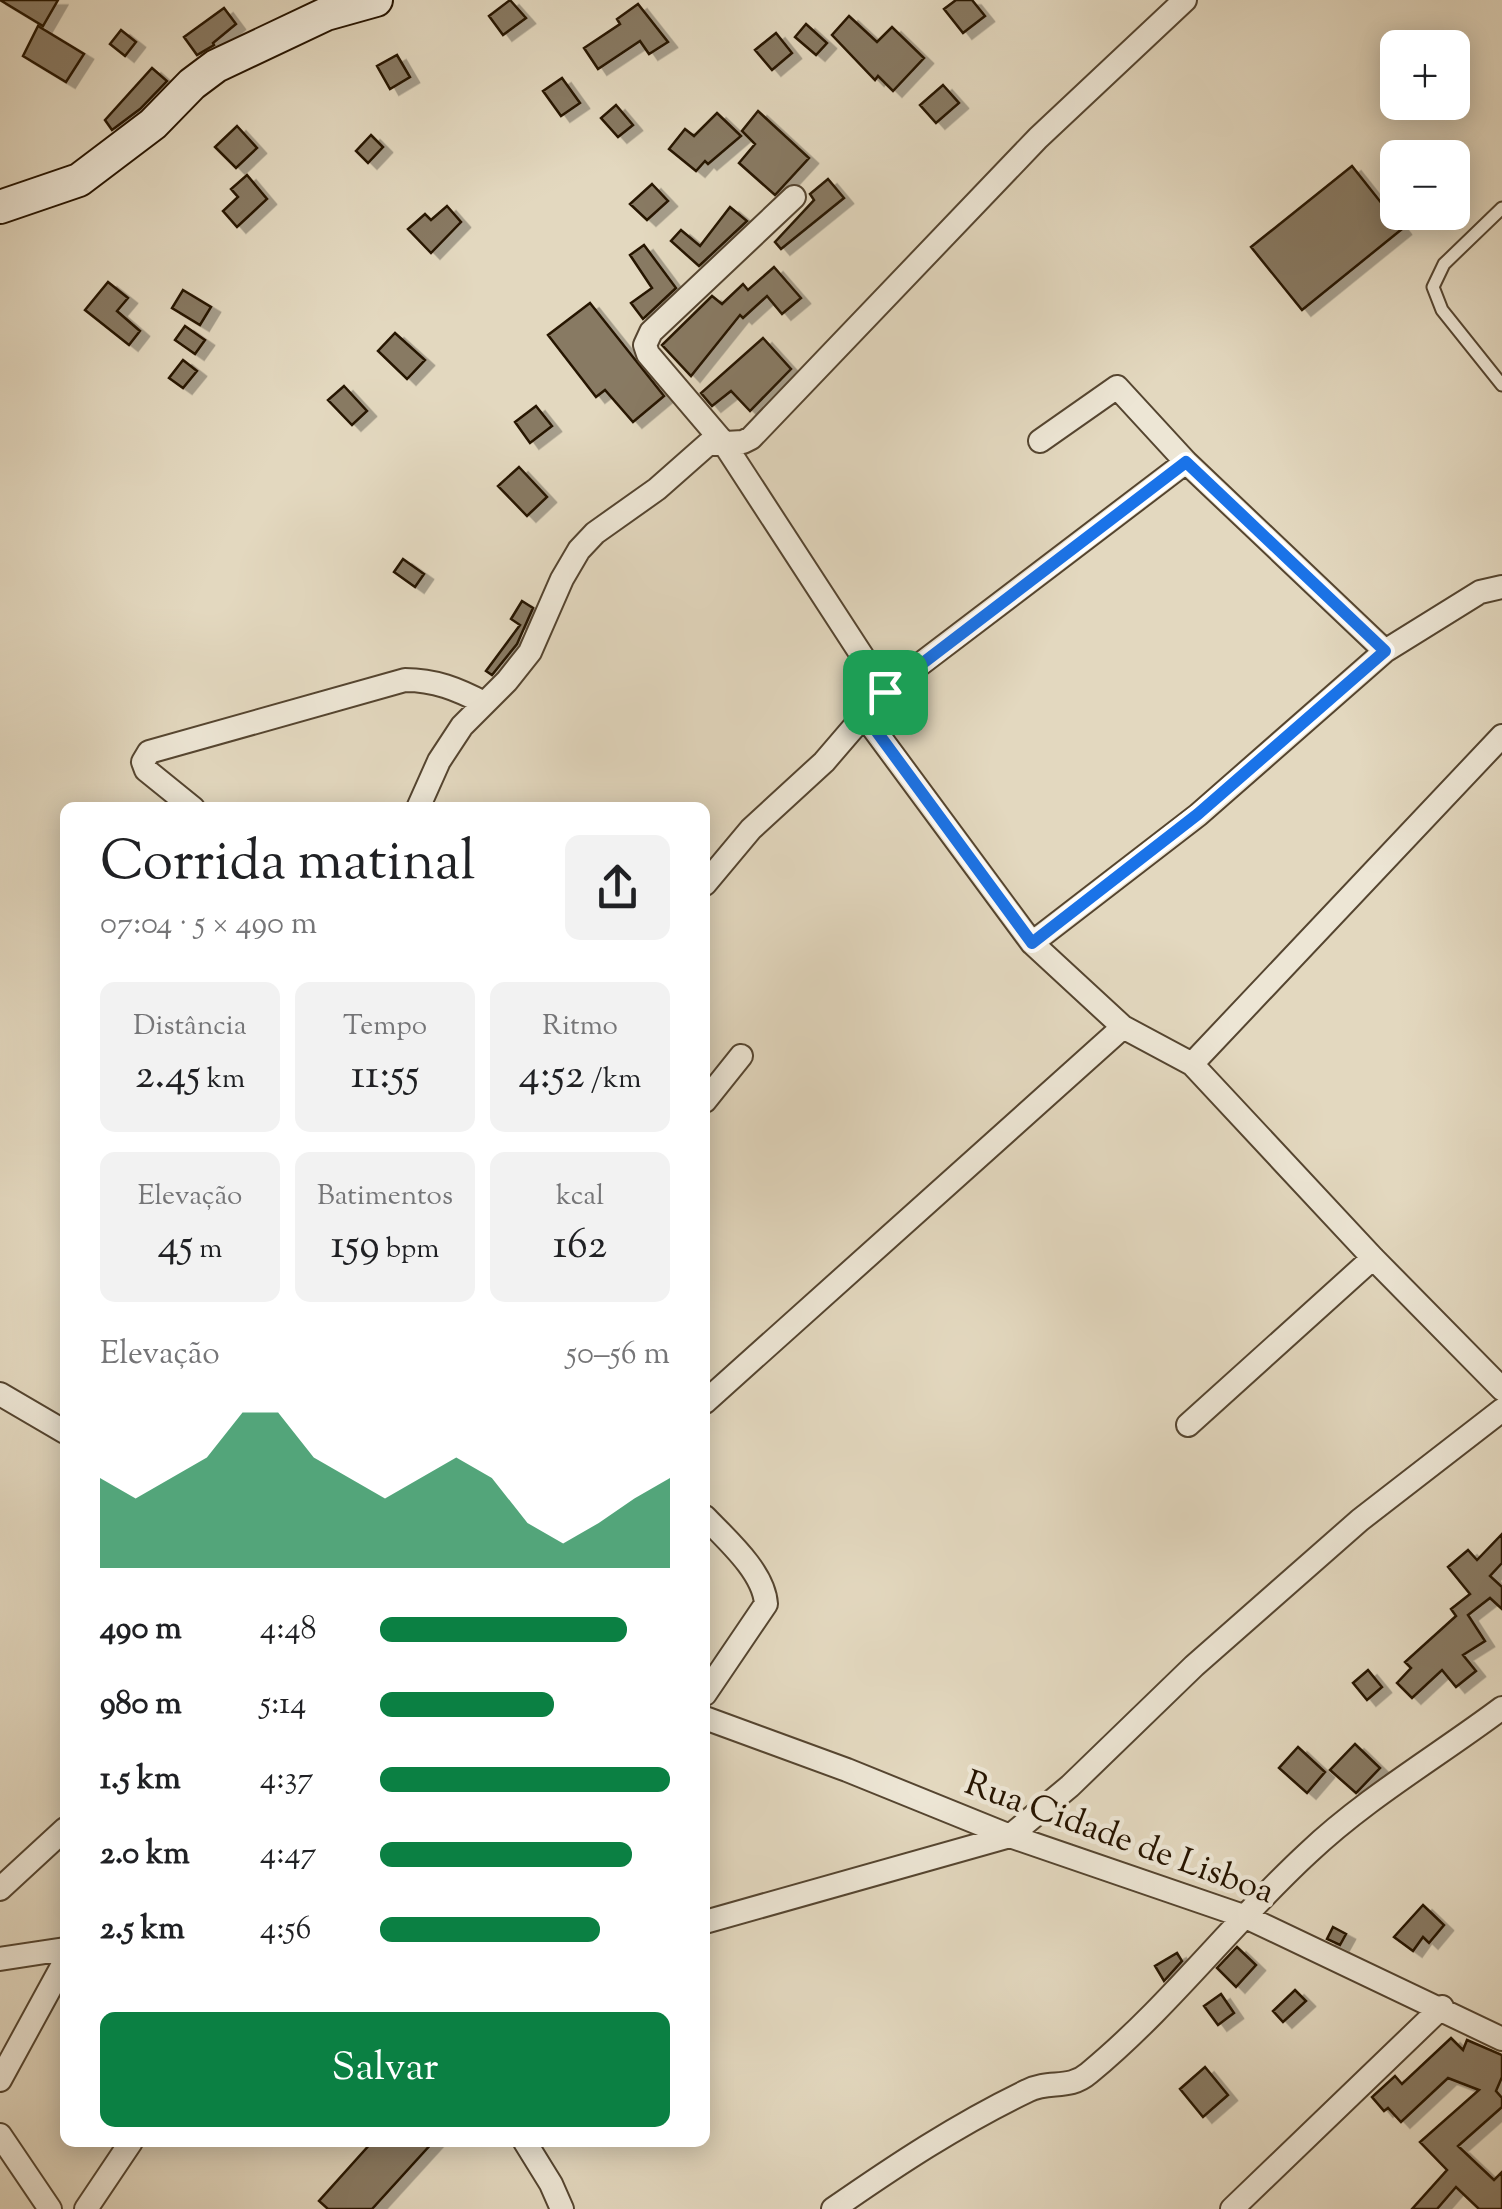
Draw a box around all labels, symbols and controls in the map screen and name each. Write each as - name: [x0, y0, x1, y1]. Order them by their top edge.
- map controls: [1380, 30, 1470, 230]
- button: +: [1380, 30, 1470, 120]
- button: −: [1380, 140, 1470, 230]
- pin: [843, 650, 928, 735]
- icon: arrive: [858, 665, 913, 720]
- text: Corrida matinal: [100, 825, 476, 904]
- button: share: [565, 835, 670, 940]
- text: 07:04 · 5 × 490 m: [100, 902, 317, 948]
- text: Distância: [133, 1007, 247, 1047]
- text: Tempo: [343, 1007, 427, 1047]
- text: Ritmo: [542, 1007, 618, 1047]
- text: 2.45: [135, 1047, 201, 1107]
- text: 11:55: [351, 1047, 419, 1107]
- text: 4:52: [519, 1047, 585, 1107]
- text: km: [201, 1060, 245, 1100]
- text: /km: [585, 1060, 641, 1100]
- text: Elevação: [138, 1177, 242, 1217]
- text: Batimentos: [317, 1177, 453, 1217]
- text: kcal: [556, 1177, 604, 1217]
- text: 45: [158, 1217, 193, 1277]
- text: 159: [331, 1217, 380, 1277]
- text: 162: [553, 1217, 607, 1277]
- text: m: [193, 1230, 222, 1270]
- text: bpm: [380, 1230, 439, 1270]
- text: Elevação: [100, 1332, 220, 1378]
- text: 50–56 m: [566, 1332, 670, 1378]
- text: 490 m: [100, 1607, 182, 1653]
- text: 4:48: [260, 1607, 317, 1653]
- text: 980 m: [100, 1682, 182, 1728]
- text: 5:14: [260, 1682, 306, 1728]
- text: 1.5 km: [100, 1757, 181, 1803]
- text: 4:37: [260, 1757, 313, 1803]
- street label: Rua Cidade de Lisboa: [957, 1760, 1281, 1919]
- text: 2.0 km: [100, 1832, 190, 1878]
- text: 4:47: [260, 1832, 317, 1878]
- text: 2.5 km: [100, 1907, 185, 1953]
- text: 4:56: [260, 1907, 311, 1953]
- button: Salvar: [100, 2012, 670, 2127]

